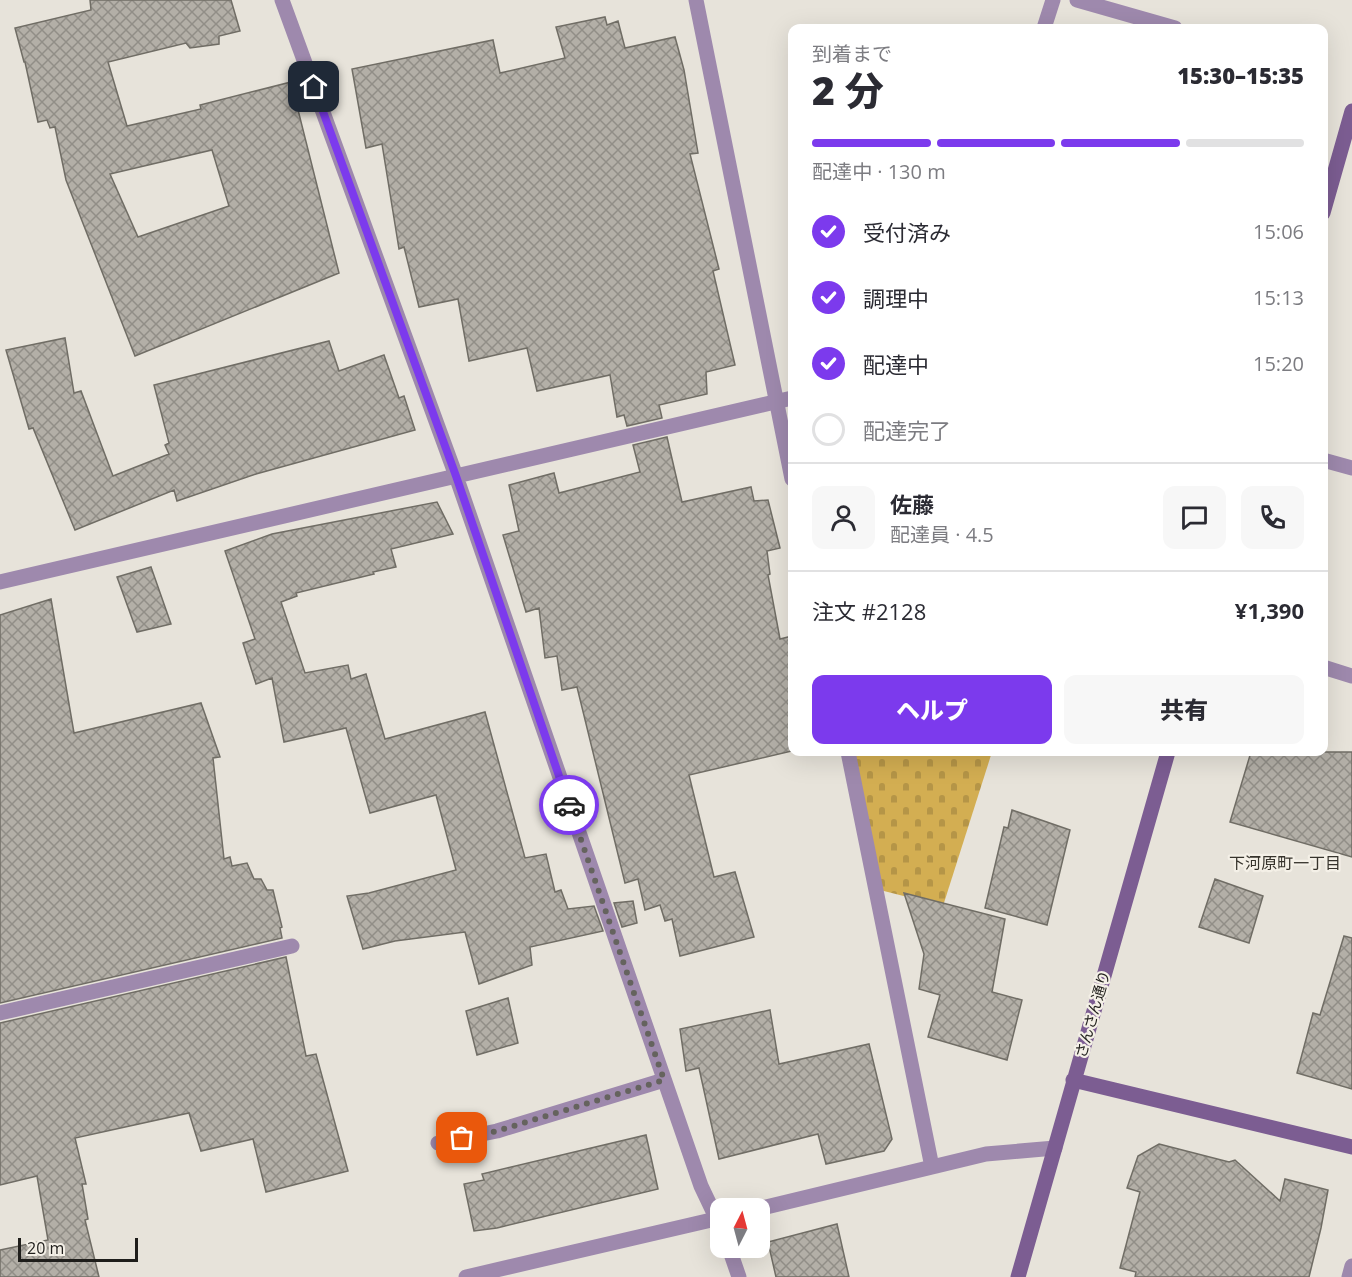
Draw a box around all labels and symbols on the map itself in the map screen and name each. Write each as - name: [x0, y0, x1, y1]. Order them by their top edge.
- pin: [288, 61, 339, 112]
- courier: [539, 775, 599, 835]
- district label: 下河原町一丁目: [1229, 852, 1341, 874]
- street label: さんさん通り: [1070, 968, 1114, 1060]
- pin: [436, 1112, 487, 1163]
- north arrow: [710, 1198, 770, 1258]
- scale bar: [18, 1235, 138, 1262]

